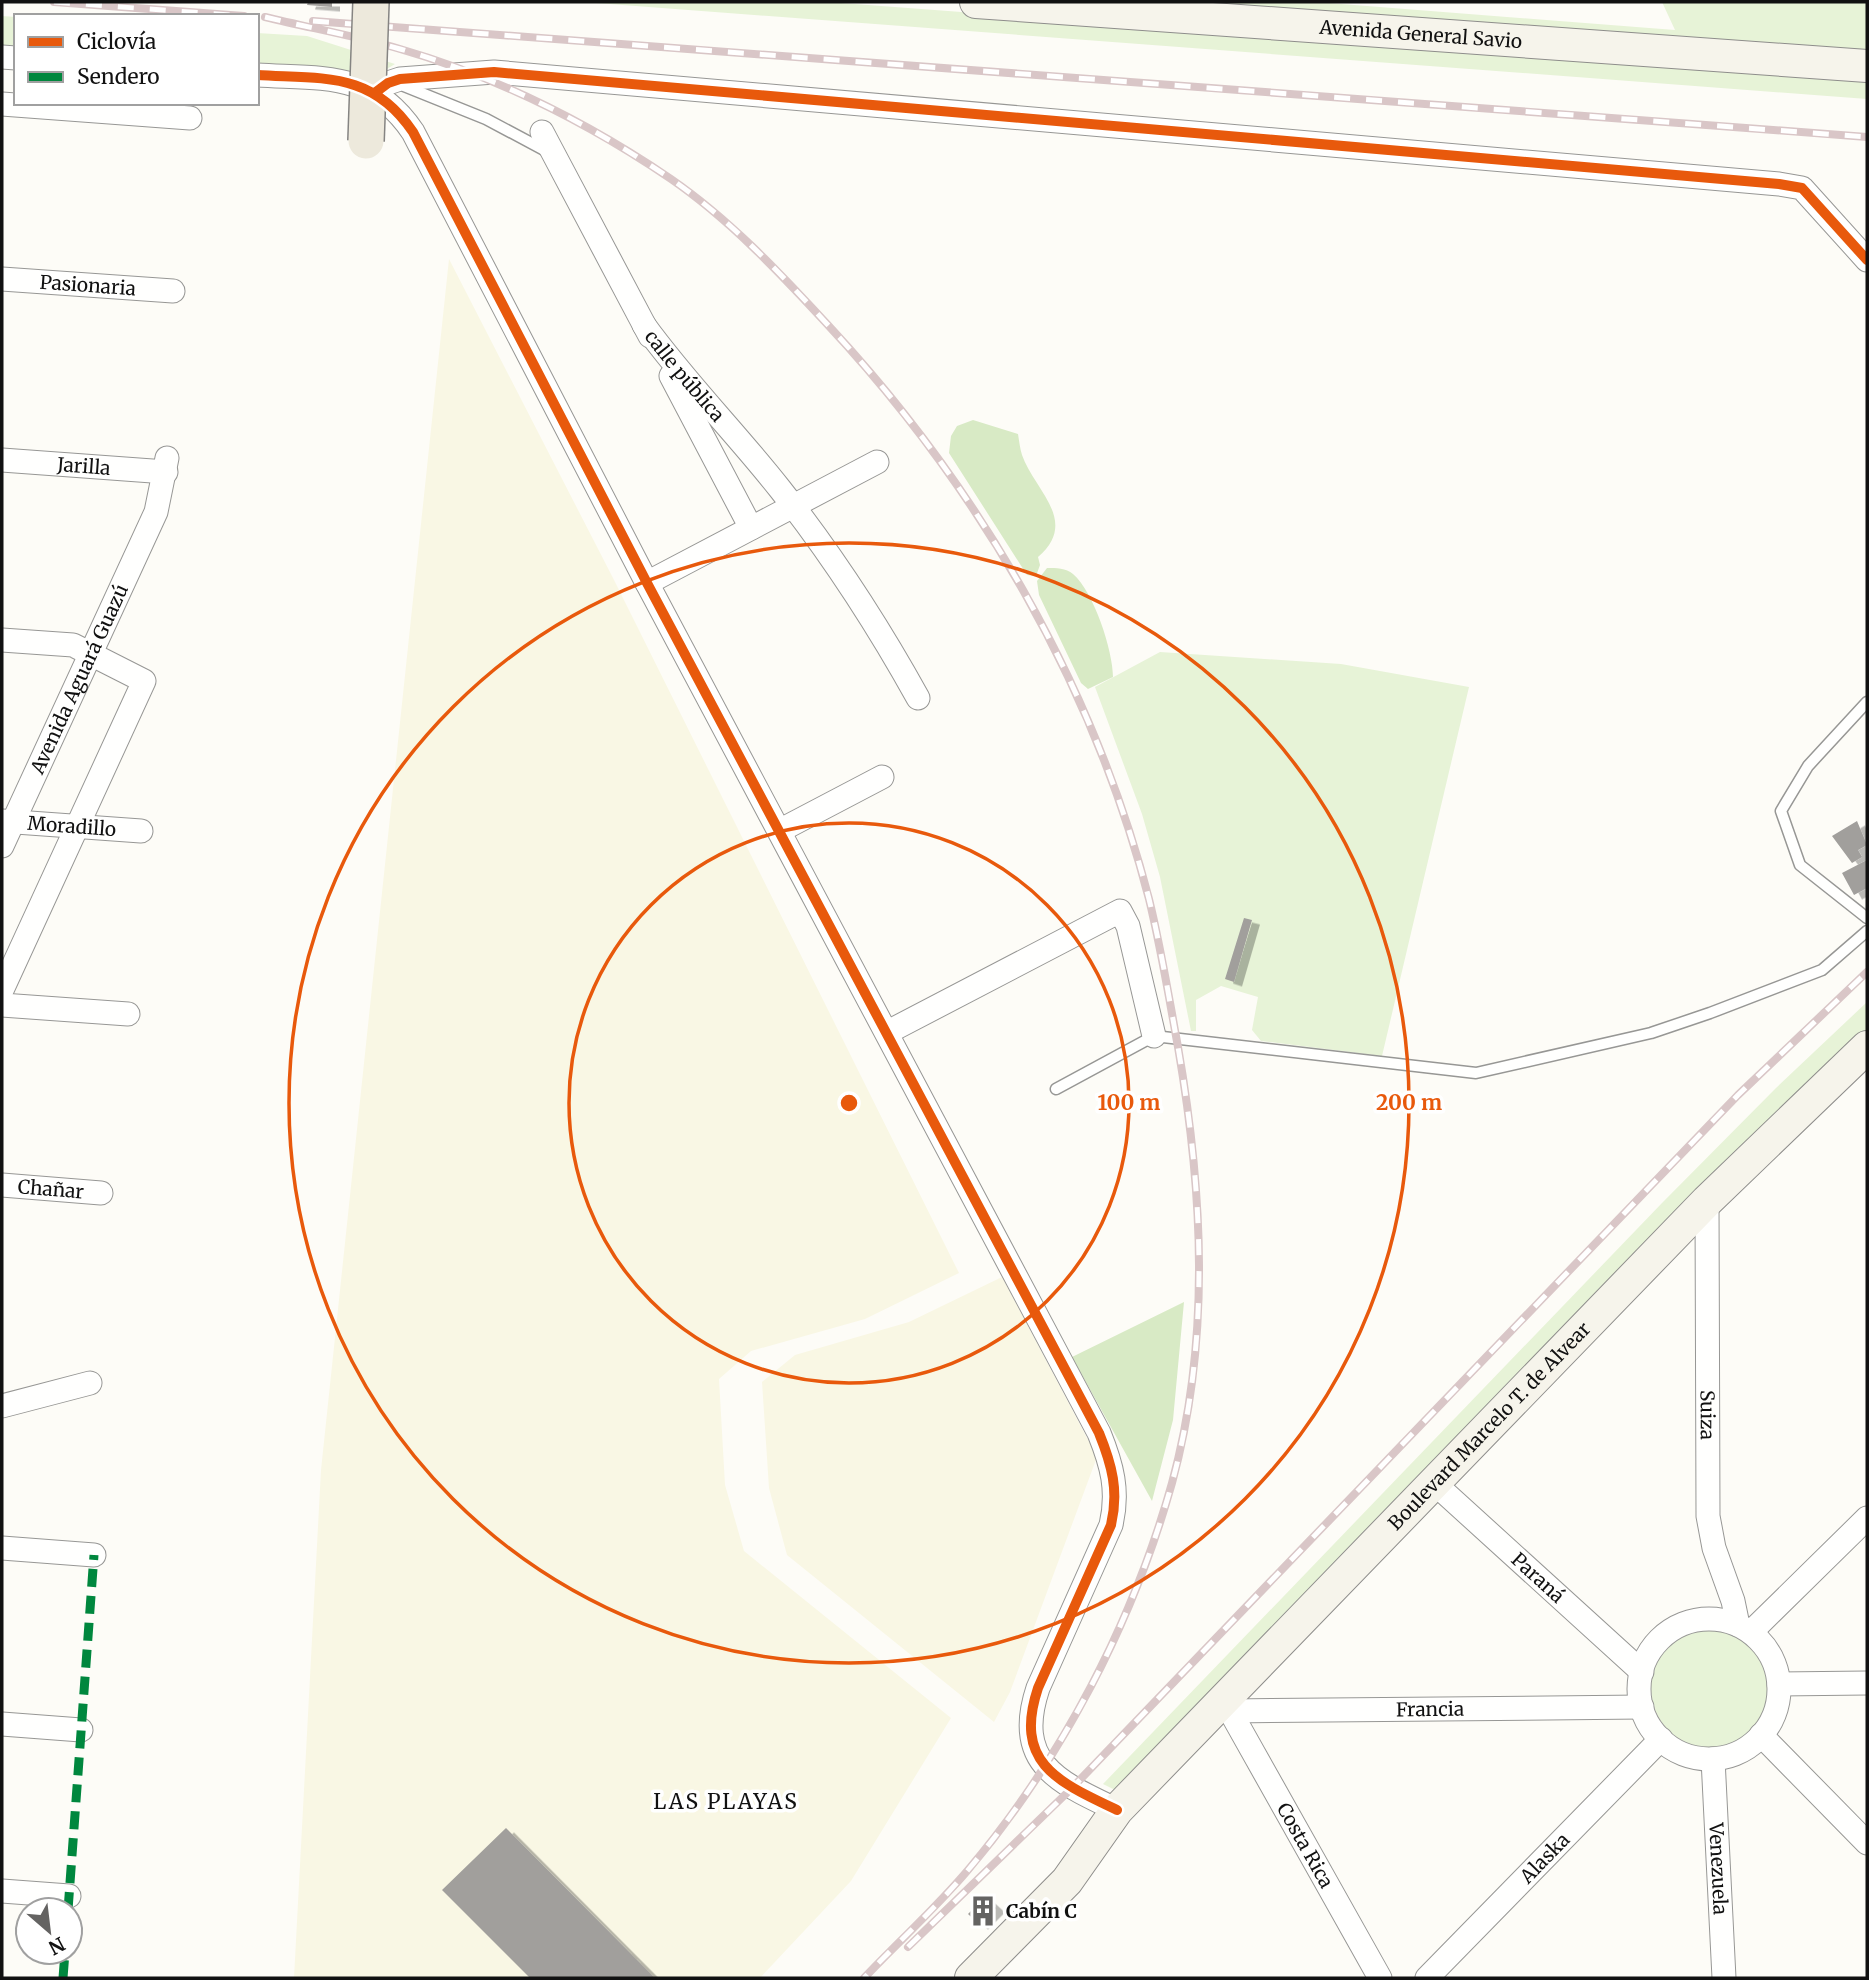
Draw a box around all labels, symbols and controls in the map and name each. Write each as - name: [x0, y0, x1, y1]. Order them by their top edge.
- legend: [14, 14, 259, 105]
- street label: Avenida General Savio: [1318, 15, 1523, 53]
- text: Ciclovía: [77, 28, 156, 55]
- text: Sendero: [77, 63, 160, 90]
- street label: Pasionaria: [39, 270, 137, 300]
- street label: calle pública: [640, 325, 730, 427]
- street label: Jarilla: [55, 452, 111, 480]
- street label: Avenida Aguará Guazú: [25, 580, 133, 778]
- street label: Moradillo: [27, 811, 117, 841]
- text: 100 m: [1098, 1089, 1160, 1116]
- text: 200 m: [1376, 1089, 1442, 1116]
- centre of rings: [837, 1091, 861, 1115]
- street label: Chañar: [17, 1174, 85, 1204]
- street label: Boulevard Marcelo T. de Alvear: [1383, 1317, 1596, 1535]
- street label: Suiza: [1696, 1390, 1720, 1440]
- street label: Paraná: [1507, 1547, 1570, 1608]
- street label: Francia: [1396, 1697, 1464, 1721]
- district label: LAS PLAYAS: [653, 1788, 799, 1815]
- street label: Costa Rica: [1272, 1798, 1339, 1892]
- street label: Venezuela: [1704, 1821, 1733, 1916]
- street label: Alaska: [1514, 1828, 1575, 1889]
- building icon: Cabín C: [966, 1894, 1000, 1928]
- north arrow: [14, 1896, 84, 1966]
- place label: Cabín C: [1006, 1899, 1077, 1923]
- text: N: [45, 1932, 69, 1960]

